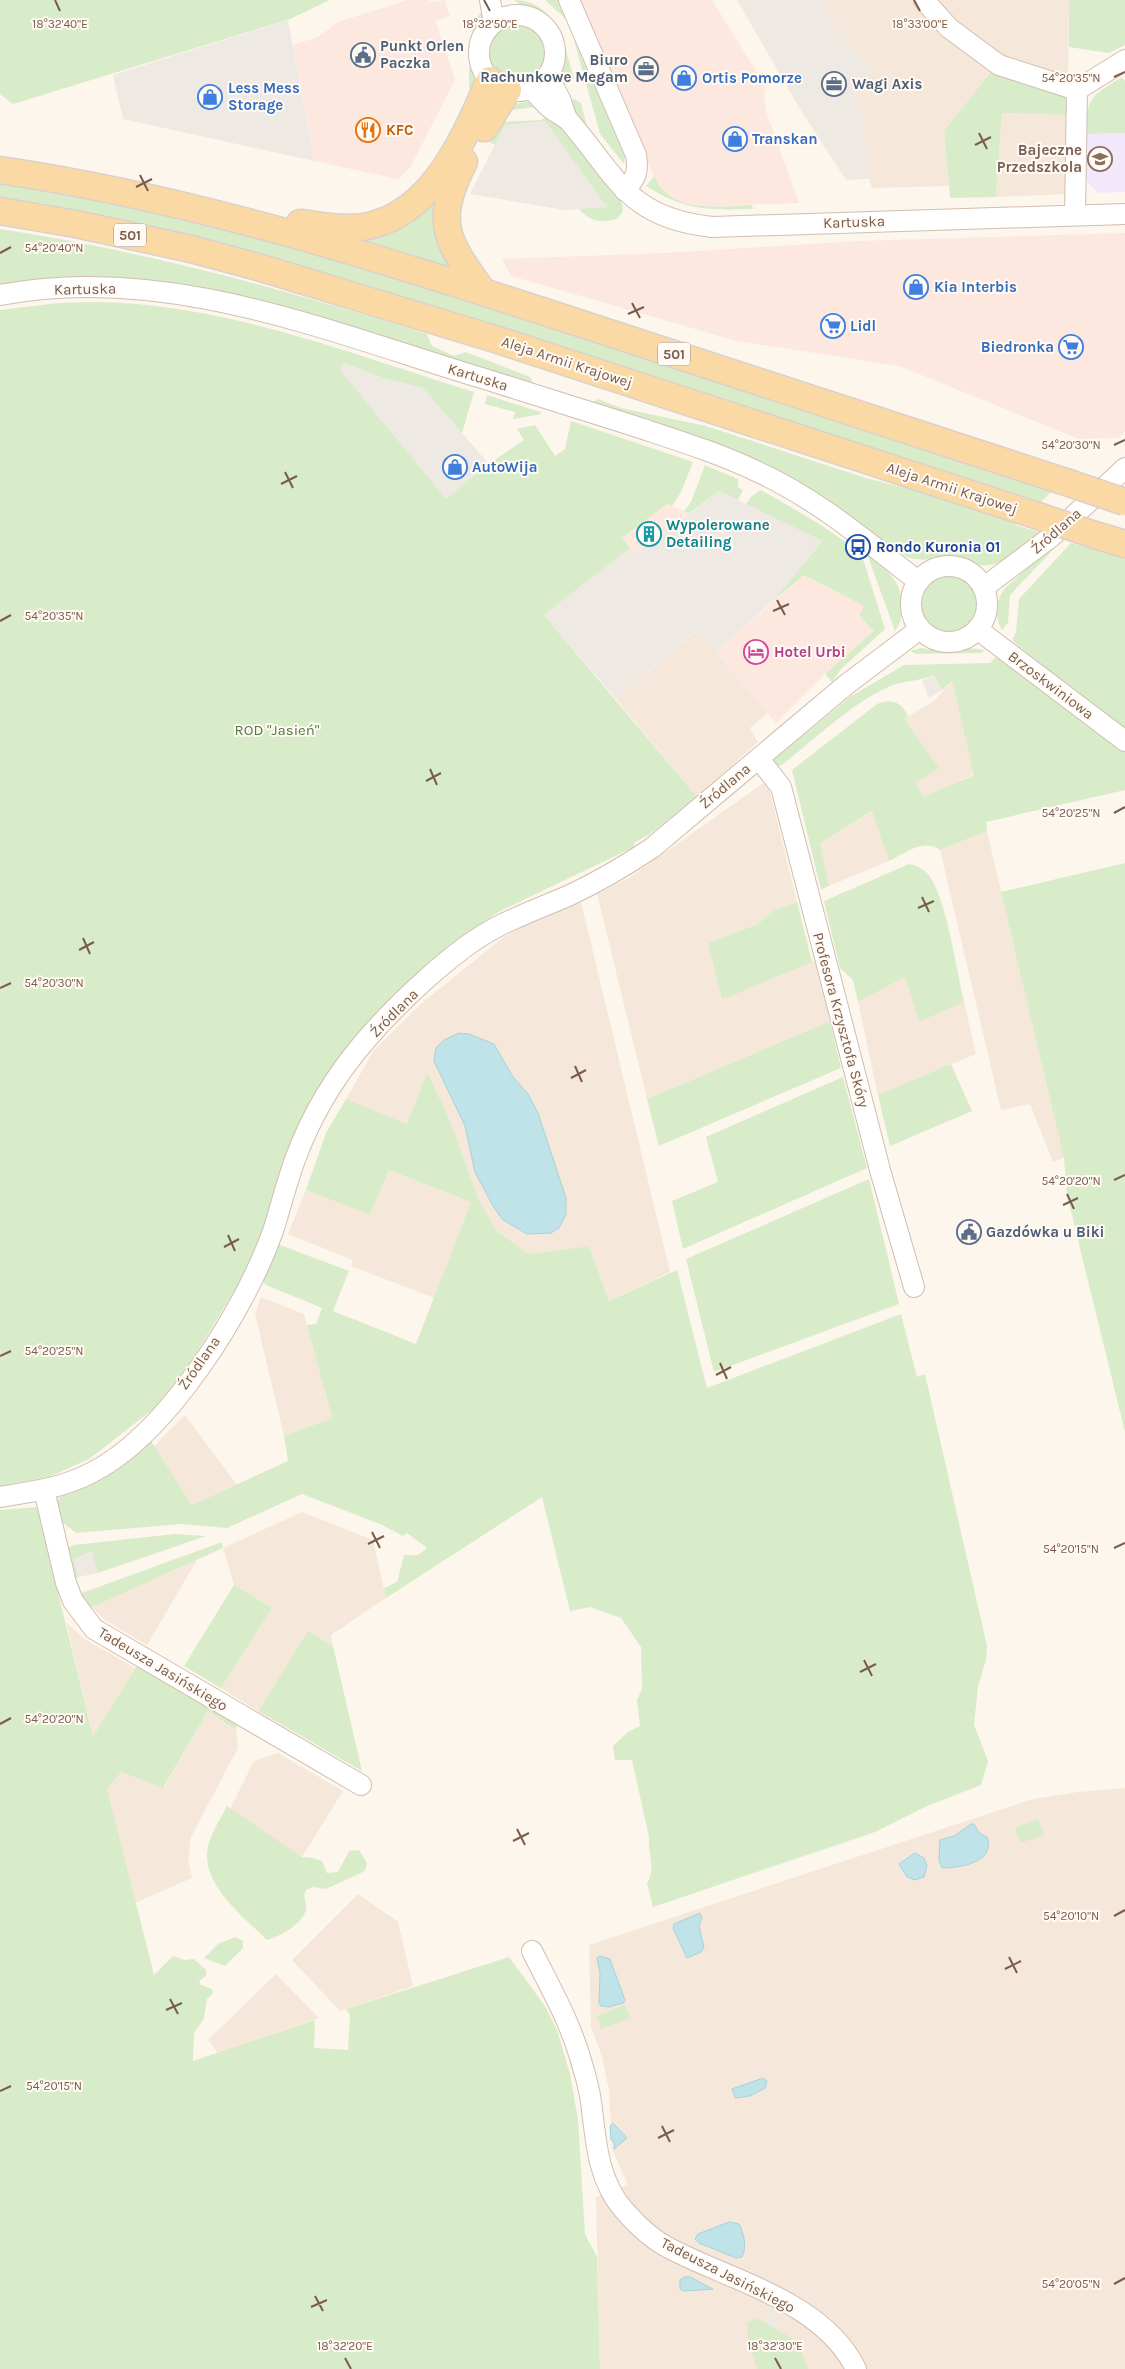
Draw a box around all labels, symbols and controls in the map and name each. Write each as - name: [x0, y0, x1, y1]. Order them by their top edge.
- text: 18°32'40"E: [32, 17, 88, 31]
- text: 18°32'50"E: [462, 17, 518, 31]
- text: 18°33'00"E: [892, 17, 948, 31]
- place label: Punkt Orlen Paczka: [380, 37, 464, 72]
- public building icon: Punkt Orlen Paczka: [350, 42, 376, 68]
- place label: Biuro Rachunkowe Megam: [480, 51, 628, 86]
- office icon: Biuro Rachunkowe Megam: [633, 56, 659, 82]
- shop icon: Ortis Pomorze: [671, 65, 697, 91]
- place label: Ortis Pomorze: [702, 69, 802, 87]
- office icon: Wagi Axis: [821, 71, 847, 97]
- text: 54°20'35"N: [1042, 71, 1101, 85]
- place label: Wagi Axis: [852, 75, 922, 93]
- place label: Less Mess Storage: [228, 79, 300, 114]
- shop icon: Less Mess Storage: [197, 84, 223, 110]
- restaurant icon: KFC: [355, 117, 381, 143]
- place label: KFC: [386, 121, 414, 139]
- shop icon: Transkan: [722, 126, 748, 152]
- place label: Transkan: [752, 130, 818, 148]
- place label: Bajeczne Przedszkola: [997, 141, 1082, 176]
- school or university icon: Bajeczne Przedszkola: [1087, 146, 1113, 172]
- street label: Kartuska: [823, 212, 885, 232]
- road number: 501: [114, 224, 146, 246]
- text: 54°20'40"N: [25, 241, 83, 255]
- shop icon: Kia Interbis: [903, 274, 929, 300]
- place label: Kia Interbis: [934, 278, 1017, 296]
- street label: Kartuska: [54, 279, 116, 299]
- supermarket icon: Lidl: [820, 313, 846, 339]
- place label: Lidl: [850, 317, 876, 335]
- street label: Aleja Armii Krajowej: [499, 332, 635, 392]
- supermarket icon: Biedronka: [1058, 334, 1084, 360]
- place label: Biedronka: [981, 338, 1054, 356]
- road number: 501: [658, 342, 690, 366]
- street label: Kartuska: [446, 359, 510, 395]
- text: 54°20'30"N: [1041, 438, 1101, 452]
- shop icon: AutoWija: [442, 454, 468, 480]
- place label: AutoWija: [472, 458, 538, 476]
- street label: Aleja Armii Krajowej: [884, 458, 1020, 518]
- street label: Źródlana: [1027, 504, 1085, 558]
- place label: Wypolerowane Detailing: [666, 516, 770, 551]
- building icon: Wypolerowane Detailing: [636, 521, 662, 547]
- bus stop icon: Rondo Kuronia 01: [845, 534, 871, 560]
- place label: Rondo Kuronia 01: [876, 538, 1000, 556]
- text: 54°20'35"N: [25, 609, 84, 623]
- hotel icon: Hotel Urbi: [743, 639, 769, 665]
- place label: Hotel Urbi: [774, 643, 846, 661]
- street label: Brzoskwiniowa: [1005, 647, 1097, 723]
- park label: ROD "Jasień": [235, 721, 320, 739]
- street label: Źródlana: [696, 759, 754, 813]
- text: 54°20'25"N: [1042, 806, 1100, 820]
- street label: Profesora Krzysztofa Skóry: [809, 930, 873, 1110]
- text: 54°20'30"N: [24, 976, 84, 990]
- street label: Źródlana: [366, 985, 422, 1041]
- text: 54°20'20"N: [1041, 1174, 1101, 1188]
- public building icon: Gazdówka u Biki: [956, 1219, 982, 1245]
- place label: Gazdówka u Biki: [986, 1223, 1105, 1241]
- street label: Źródlana: [174, 1333, 224, 1393]
- text: 54°20'25"N: [25, 1344, 83, 1358]
- text: 54°20'15"N: [1043, 1542, 1099, 1556]
- street label: Tadeusza Jasińskiego: [95, 1623, 231, 1715]
- text: 54°20'20"N: [24, 1712, 84, 1726]
- text: 54°20'10"N: [1043, 1909, 1099, 1923]
- text: 54°20'15"N: [26, 2079, 82, 2093]
- street label: Tadeusza Jasińskiego: [658, 2233, 798, 2317]
- text: 54°20'05"N: [1041, 2277, 1101, 2291]
- text: 18°32'20"E: [317, 2339, 373, 2353]
- text: 18°32'30"E: [747, 2339, 803, 2353]

